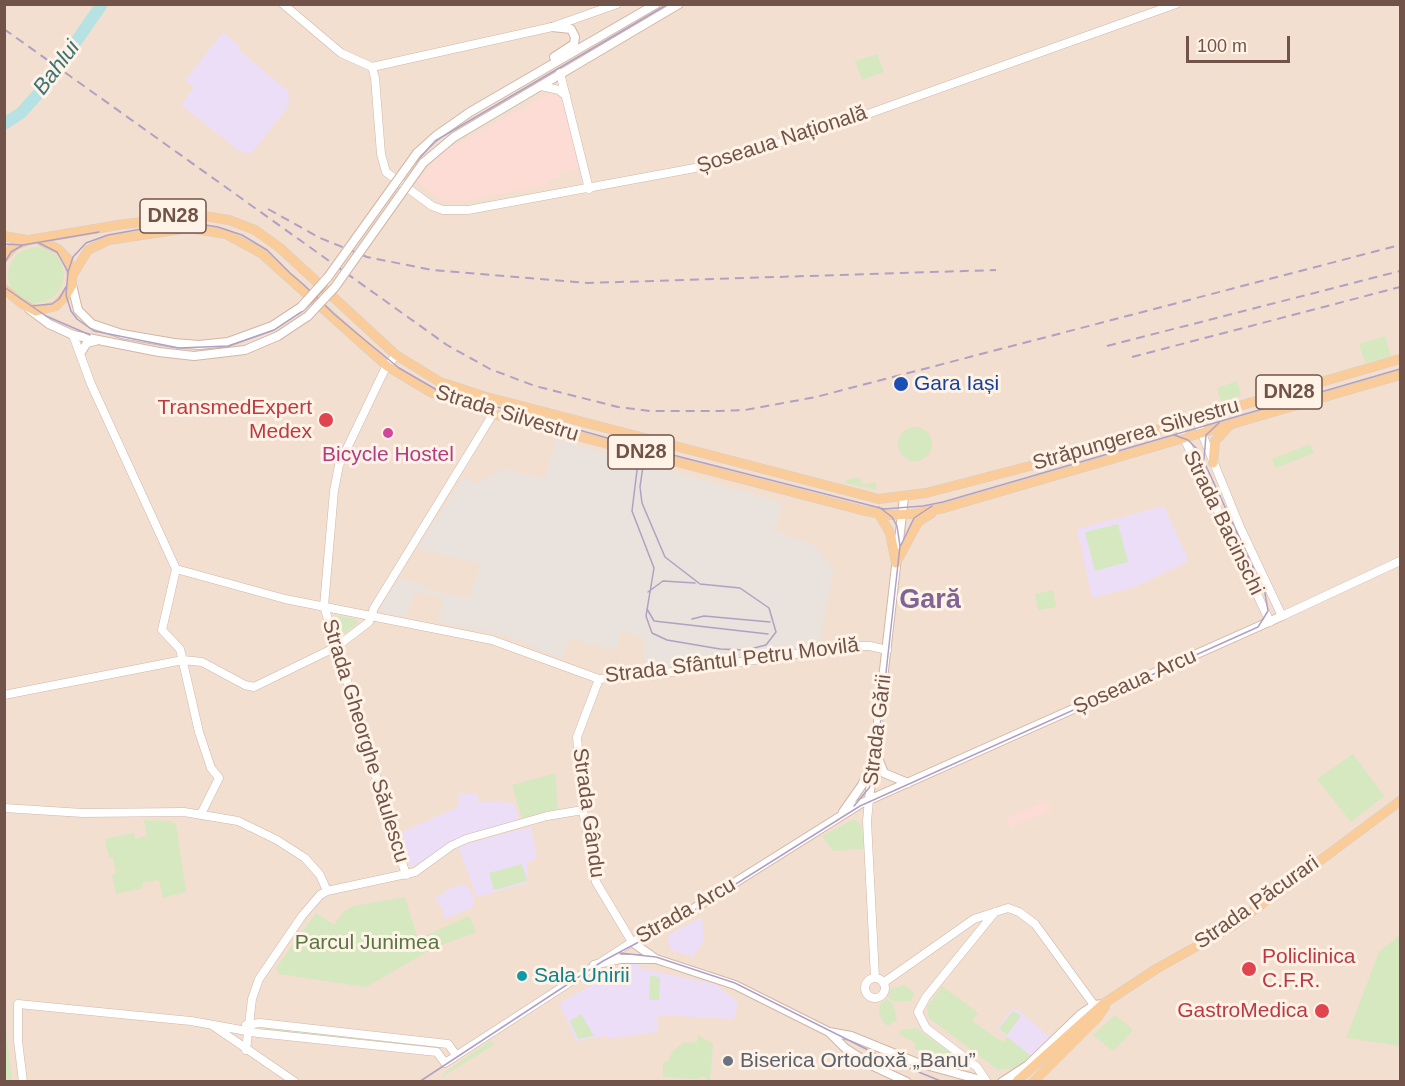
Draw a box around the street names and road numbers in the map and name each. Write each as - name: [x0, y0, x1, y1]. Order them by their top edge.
- street label: Șoseaua Națională: [694, 101, 870, 179]
- road number: DN28: [140, 199, 206, 233]
- road number: DN28: [1256, 375, 1322, 409]
- street label: Strada Silvestru: [432, 380, 582, 448]
- street label: Străpungerea Silvestru: [1030, 393, 1242, 477]
- road number: DN28: [608, 435, 674, 469]
- street label: Strada Bacinschi: [1177, 447, 1269, 599]
- street label: Strada Gheorghe Săulescu: [316, 616, 414, 866]
- street label: Strada Sfântul Petru Movilă: [604, 633, 860, 689]
- street label: Șoseaua Arcu: [1070, 644, 1200, 720]
- street label: Strada Gării: [859, 673, 897, 787]
- street label: Strada Gându: [566, 747, 610, 879]
- street label: Strada Păcurari: [1190, 851, 1324, 955]
- street label: Strada Arcu: [632, 872, 740, 950]

